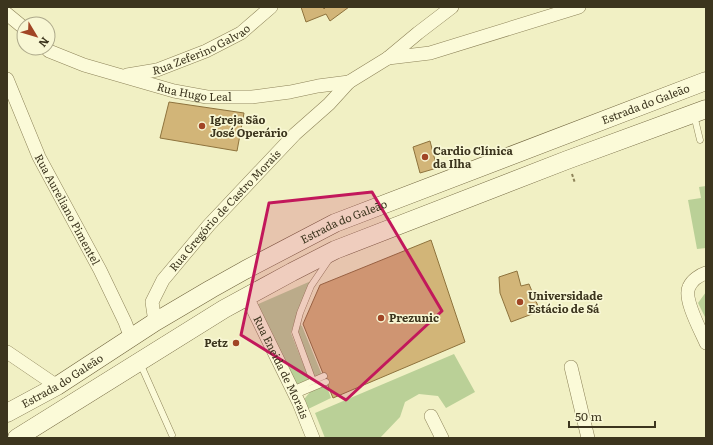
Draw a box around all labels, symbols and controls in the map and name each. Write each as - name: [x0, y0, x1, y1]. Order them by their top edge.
- north arrow: [16, 16, 56, 56]
- street label: Rua Zeferino Galvao: [151, 20, 253, 78]
- text: N: [36, 34, 54, 51]
- street label: Rua Hugo Leal: [155, 78, 232, 104]
- street label: Estrada do Galeão: [599, 79, 692, 127]
- place label: Igreja São José Operário: [210, 111, 288, 140]
- marker: Igreja São José Operário: [197, 121, 207, 131]
- place label: Cardio Clínica da Ilha: [433, 142, 513, 171]
- street label: Rua Gregório de Castro Morais: [165, 145, 284, 274]
- street label: Rua Aureliano Pimentel: [32, 151, 105, 268]
- marker: Cardio Clínica da Ilha: [420, 152, 430, 162]
- street label: Estrada do Galeão: [297, 195, 389, 247]
- place label: Universidade Estácio de Sá: [528, 287, 603, 316]
- marker: Universidade Estácio de Sá: [515, 297, 525, 307]
- place label: Prezunic: [389, 309, 439, 325]
- street label: Rua Eneida de Morais: [250, 313, 313, 421]
- marker: Prezunic: [376, 313, 386, 323]
- place label: Petz: [204, 334, 228, 350]
- marker: Petz: [231, 338, 241, 348]
- street label: Estrada do Galeão: [18, 349, 106, 411]
- scale bar: [569, 403, 655, 429]
- text: 50 m: [575, 407, 602, 425]

